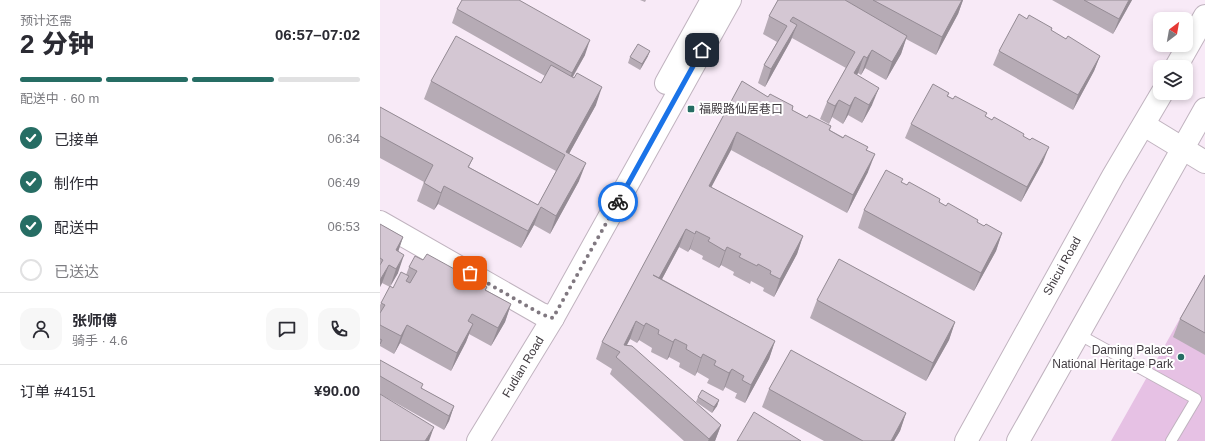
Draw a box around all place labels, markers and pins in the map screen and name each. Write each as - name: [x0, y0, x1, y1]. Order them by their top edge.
- pin: [685, 33, 719, 67]
- place label: 福殿路仙居巷口: [699, 102, 783, 116]
- marker: 福殿路仙居巷口: [686, 104, 696, 114]
- pin: [453, 256, 487, 290]
- place label: Daming Palace National Heritage Park: [1052, 343, 1174, 371]
- marker: Daming Palace National Heritage Park: [1176, 352, 1186, 362]

